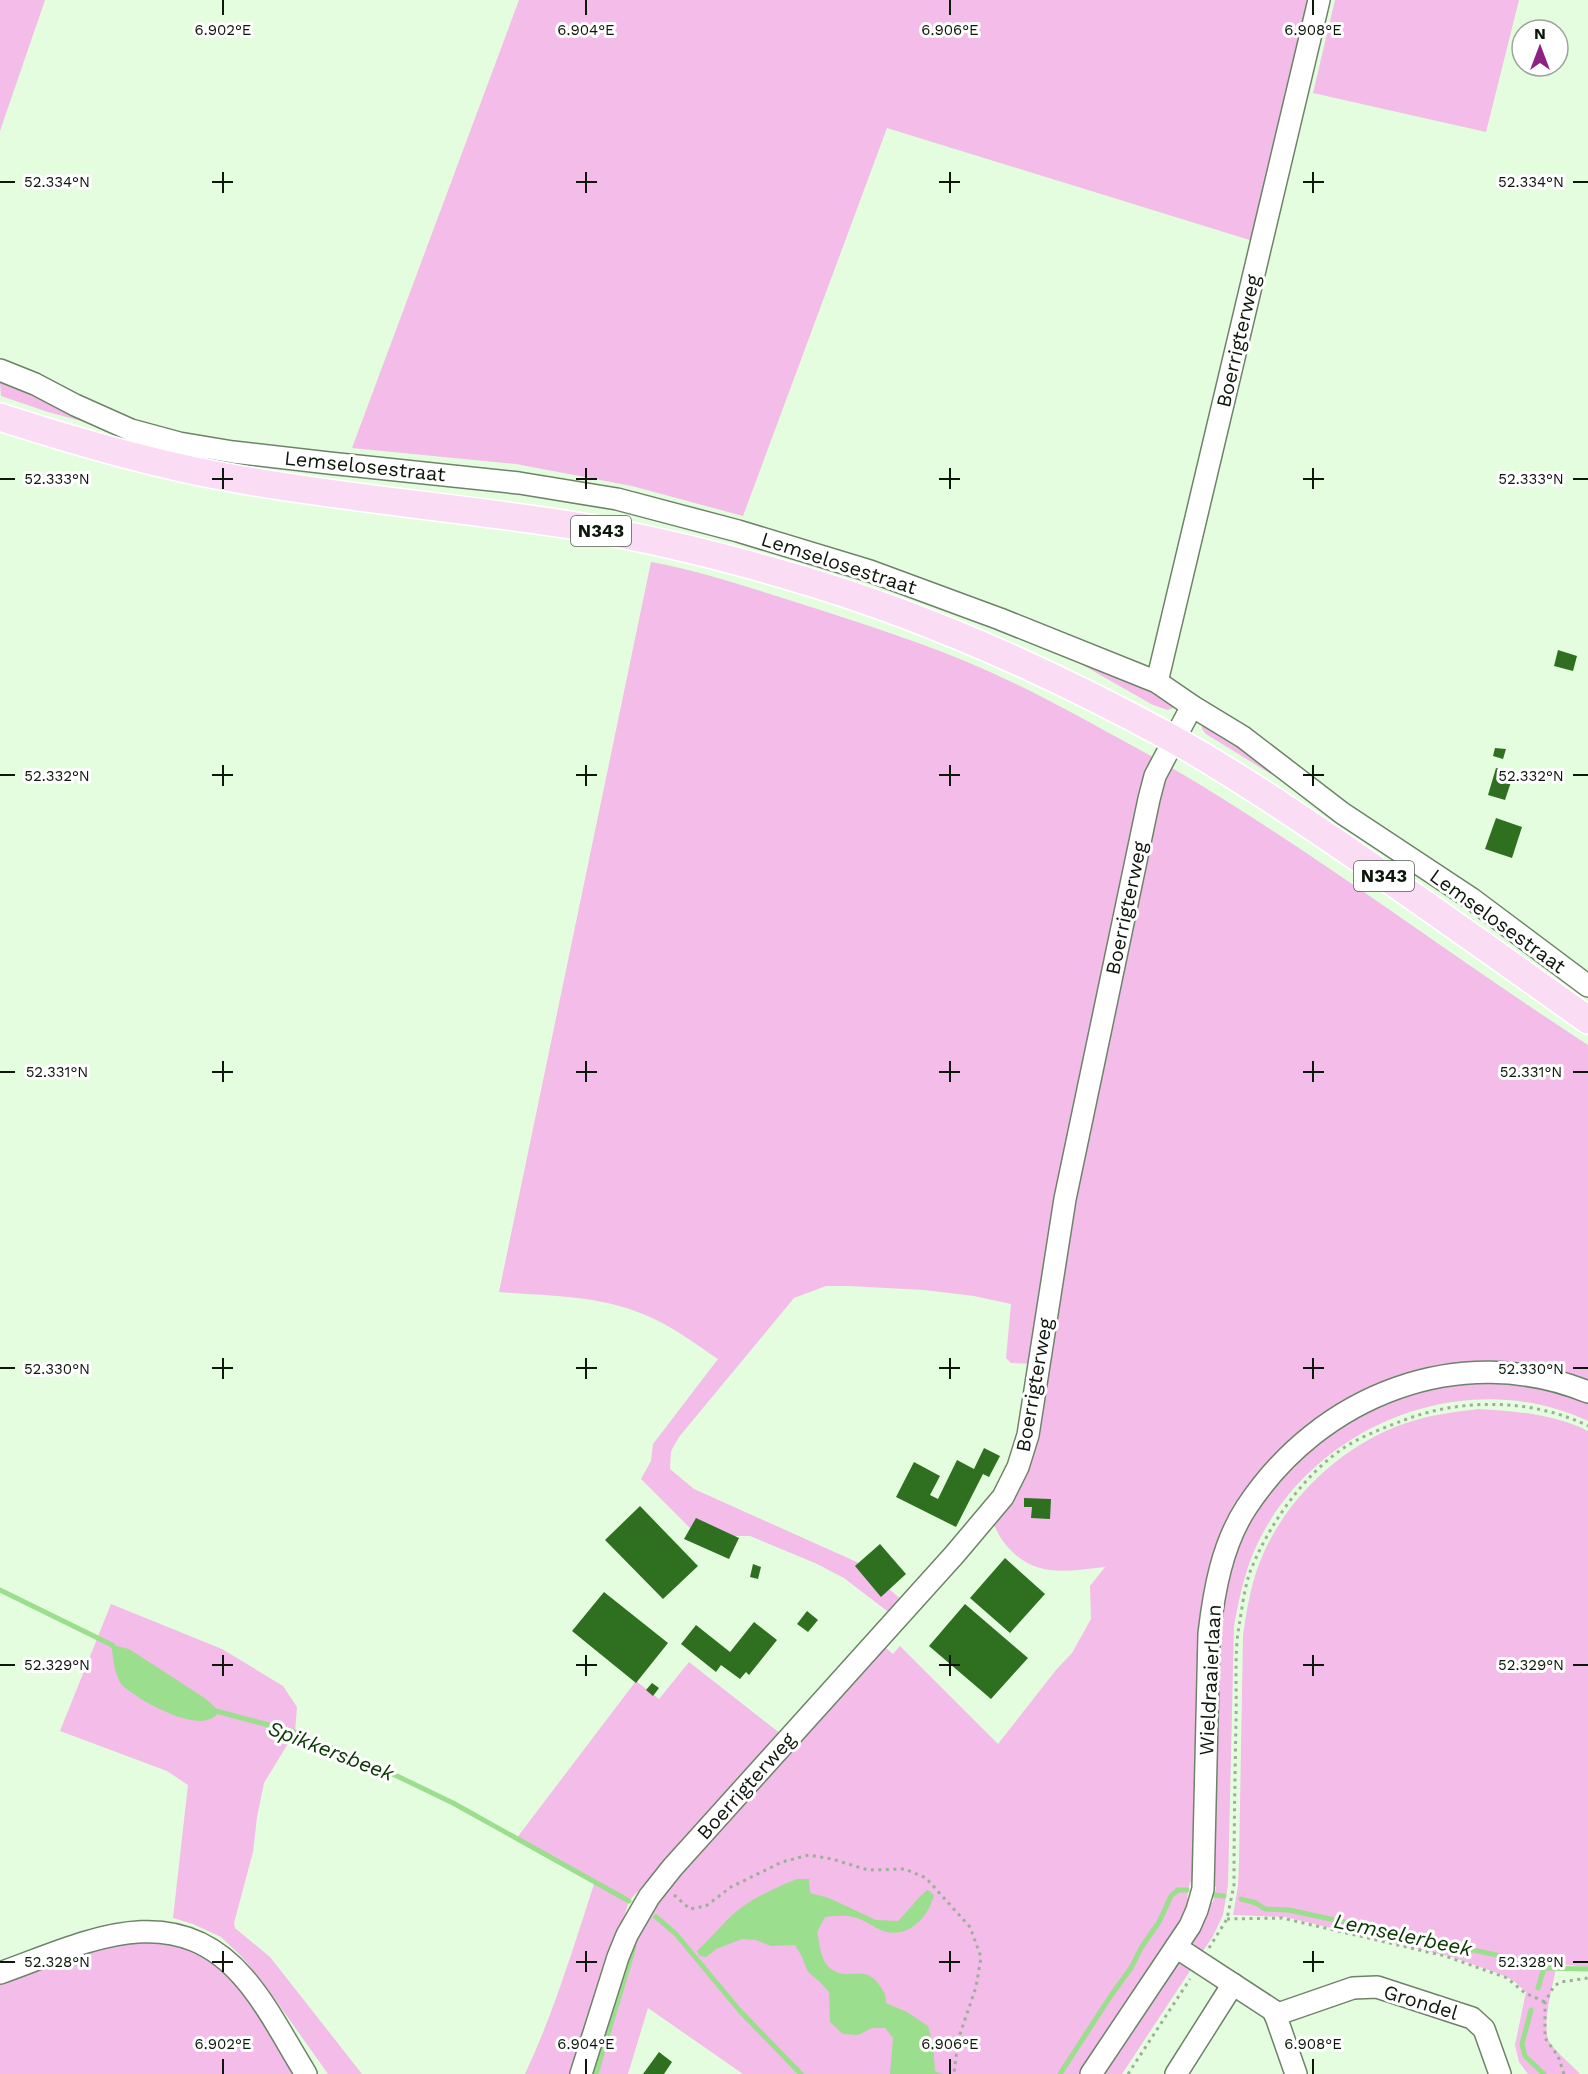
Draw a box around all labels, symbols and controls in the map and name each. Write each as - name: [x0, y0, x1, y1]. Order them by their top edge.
- north arrow: [1510, 18, 1570, 78]
- text: 6.902°E: [195, 21, 251, 39]
- text: 6.904°E: [557, 21, 615, 39]
- text: 6.906°E: [921, 21, 979, 39]
- text: 6.908°E: [1284, 21, 1342, 39]
- text: N: [1534, 24, 1546, 43]
- text: 52.334°N: [24, 173, 90, 191]
- text: 52.334°N: [1498, 173, 1564, 191]
- street label: Boerrigterweg: [1211, 272, 1265, 410]
- street label: Lemselosestraat: [283, 446, 447, 486]
- text: 52.333°N: [24, 470, 90, 488]
- text: 52.333°N: [1498, 470, 1564, 488]
- road number: N343: [571, 516, 631, 546]
- street label: Lemselosestraat: [758, 527, 920, 600]
- text: 52.332°N: [24, 767, 90, 785]
- text: 52.332°N: [1498, 767, 1564, 785]
- street label: Boerrigterweg: [1100, 839, 1152, 977]
- road number: N343: [1354, 861, 1414, 891]
- street label: Lemselosestraat: [1425, 864, 1571, 979]
- text: 52.331°N: [26, 1063, 88, 1081]
- text: 52.331°N: [1500, 1063, 1562, 1081]
- street label: Boerrigterweg: [1010, 1316, 1058, 1454]
- text: 52.330°N: [24, 1360, 90, 1378]
- text: 52.330°N: [1498, 1360, 1564, 1378]
- street label: Wieldraaierlaan: [1194, 1604, 1226, 1756]
- text: 52.329°N: [24, 1656, 90, 1674]
- text: 52.329°N: [1498, 1656, 1564, 1674]
- water label: Spikkersbeek: [265, 1715, 398, 1786]
- street label: Boerrigterweg: [692, 1727, 801, 1844]
- water label: Lemselerbeek: [1332, 1908, 1475, 1961]
- text: 52.328°N: [24, 1953, 90, 1971]
- text: 52.328°N: [1498, 1953, 1564, 1971]
- street label: Grondel: [1381, 1979, 1461, 2025]
- text: 6.902°E: [195, 2035, 251, 2053]
- text: 6.904°E: [557, 2035, 615, 2053]
- text: 6.906°E: [921, 2035, 979, 2053]
- text: 6.908°E: [1284, 2035, 1342, 2053]

